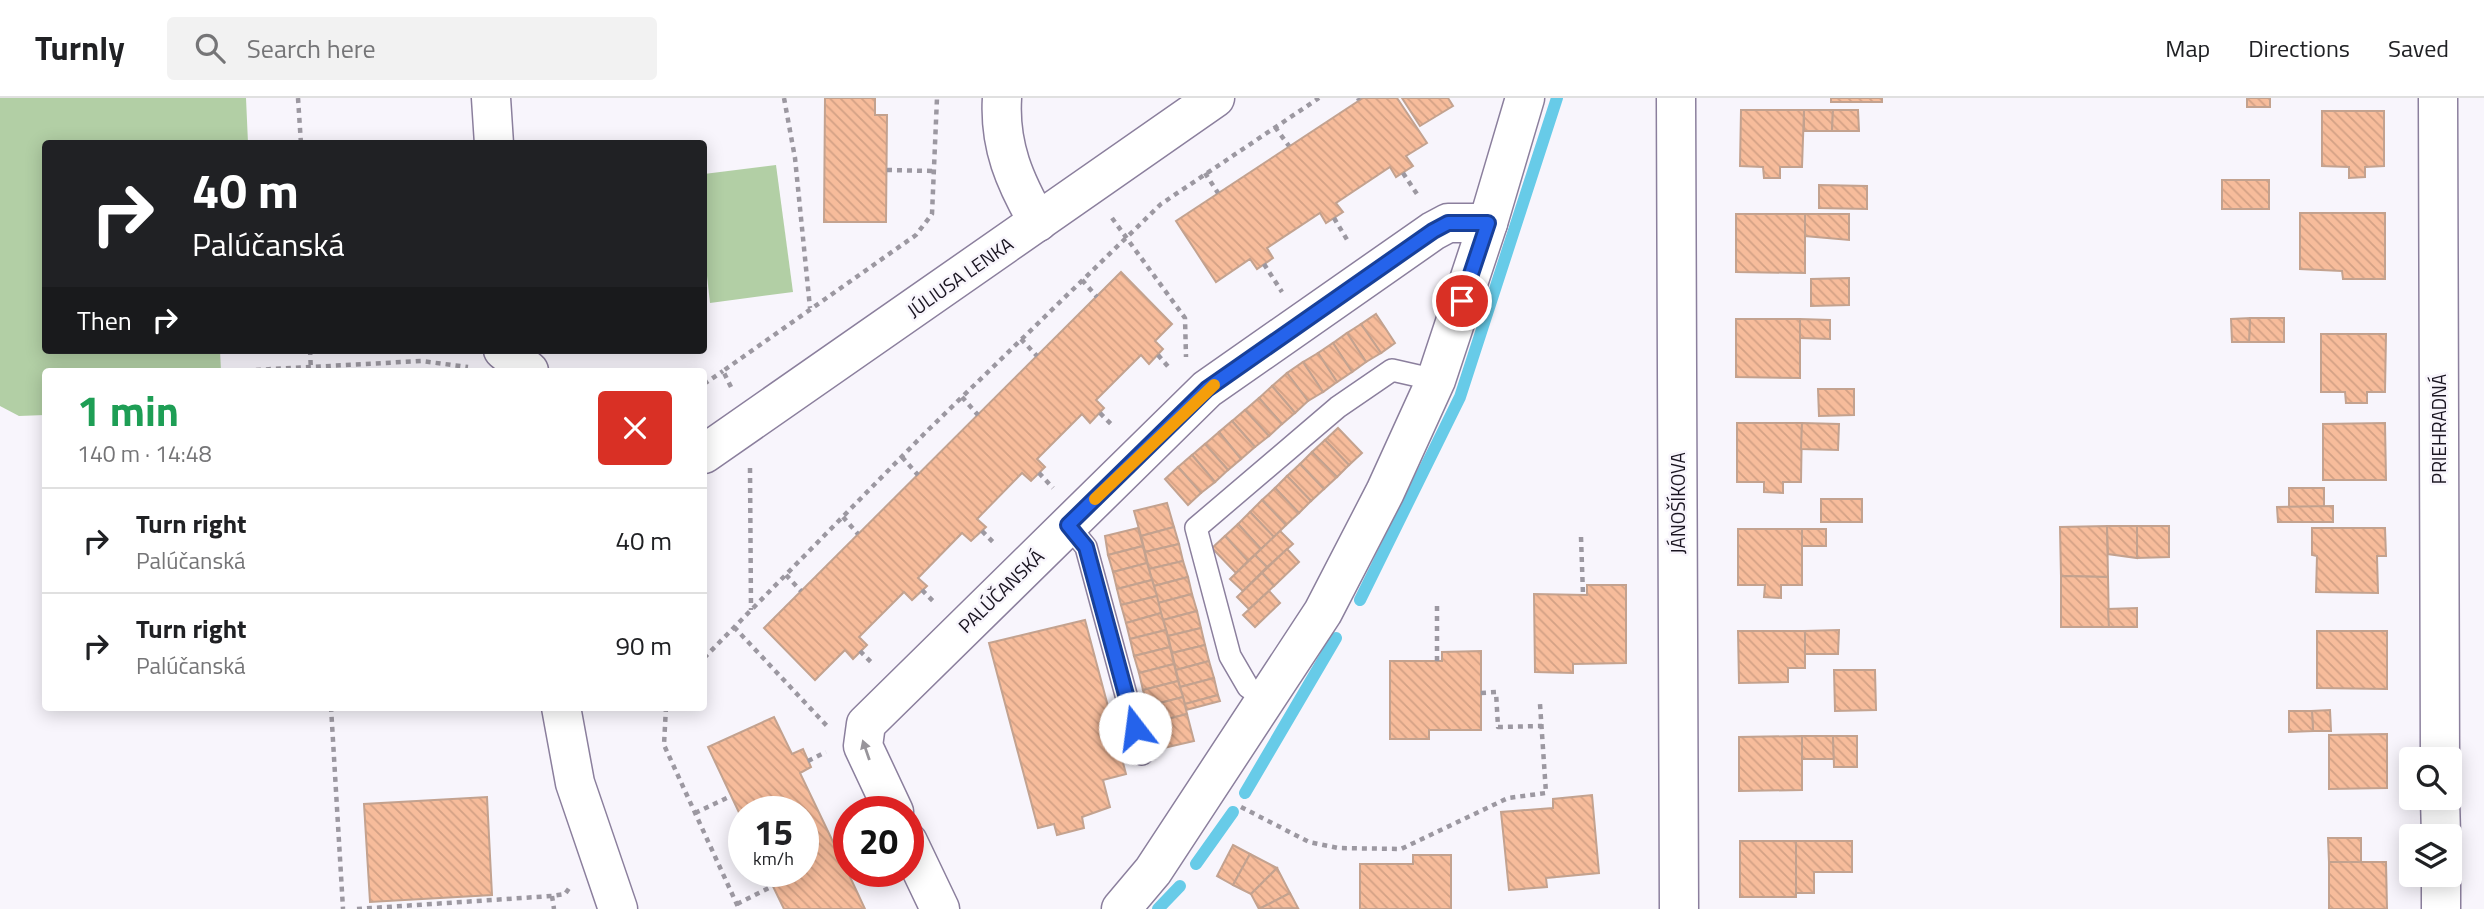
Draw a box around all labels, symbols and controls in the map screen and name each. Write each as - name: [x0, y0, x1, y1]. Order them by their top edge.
- search box: [167, 17, 657, 80]
- text: Turnly: [35, 23, 125, 73]
- icon: search: [191, 29, 229, 67]
- text: Search here: [247, 29, 376, 68]
- text: Map: [2165, 30, 2210, 66]
- text: Directions: [2248, 30, 2350, 66]
- text: Saved: [2388, 30, 2449, 66]
- text: 40 m: [192, 152, 299, 227]
- icon: right: [77, 168, 168, 259]
- text: Palúčanská: [192, 220, 345, 268]
- street label: JÚLIUSA LENKA: [901, 229, 1019, 324]
- pin: [1432, 271, 1492, 331]
- icon: arrive: [1443, 282, 1481, 320]
- text: Then: [77, 301, 132, 340]
- icon: right: [146, 301, 184, 339]
- street label: PRIEHRADNÁ: [2424, 374, 2453, 484]
- text: 1 min: [77, 378, 179, 442]
- button: close: [598, 391, 672, 465]
- text: 140 m · 14:48: [77, 436, 212, 471]
- street label: JÁNOŠÍKOVA: [1663, 452, 1692, 554]
- text: Turn right: [136, 504, 247, 543]
- text: 40 m: [615, 521, 672, 560]
- icon: right: [77, 522, 115, 560]
- street label: PALÚČANSKÁ: [951, 542, 1050, 639]
- text: Palúčanská: [136, 543, 246, 578]
- text: Turn right: [136, 609, 247, 648]
- text: 90 m: [615, 626, 672, 665]
- icon: right: [77, 627, 115, 665]
- text: Palúčanská: [136, 648, 246, 683]
- position arrow: [1098, 691, 1172, 765]
- one-way arrow: [860, 739, 871, 760]
- map controls: [2399, 747, 2462, 887]
- button: search: [2399, 747, 2462, 810]
- speed limit sign: 20: [833, 796, 924, 887]
- text: 15: [754, 805, 793, 859]
- button: layers: [2399, 824, 2462, 887]
- text: km/h: [753, 845, 794, 872]

